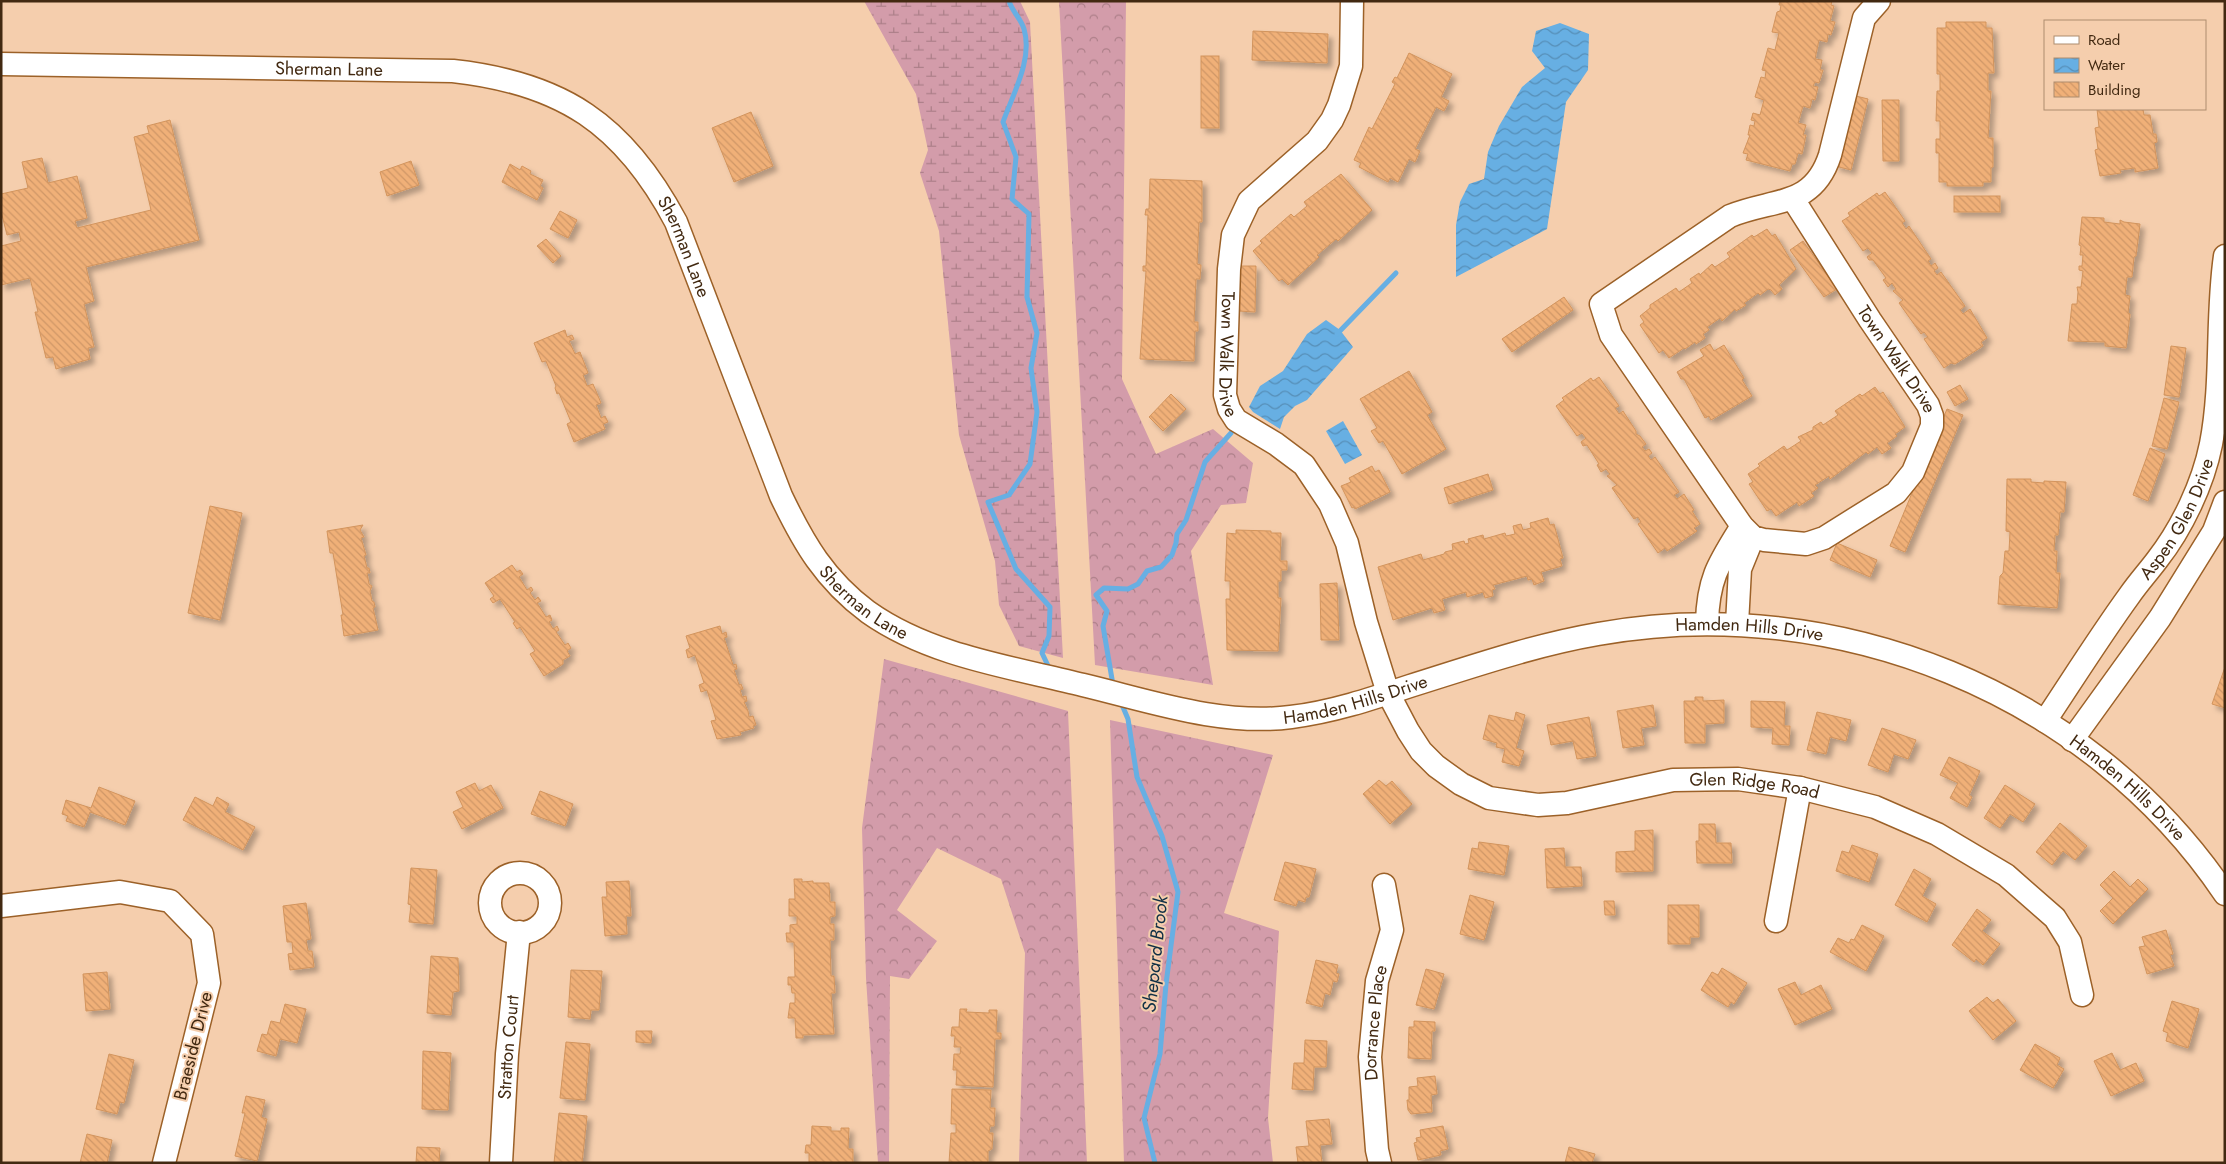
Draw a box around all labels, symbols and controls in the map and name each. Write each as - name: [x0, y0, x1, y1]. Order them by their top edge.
- legend: [2044, 20, 2206, 110]
- text: Road: [2088, 29, 2120, 51]
- text: Water: [2088, 54, 2126, 76]
- street label: Sherman Lane: [275, 55, 383, 83]
- text: Building: [2088, 79, 2140, 101]
- street label: Sherman Lane: [651, 191, 717, 301]
- street label: Town Walk Drive: [1212, 291, 1244, 422]
- street label: Town Walk Drive: [1851, 300, 1943, 416]
- street label: Aspen Glen Drive: [2133, 455, 2220, 586]
- street label: Sherman Lane: [813, 560, 912, 646]
- street label: Hamden Hills Drive: [1675, 611, 1825, 648]
- street label: Hamden Hills Drive: [1282, 668, 1431, 731]
- street label: Hamden Hills Drive: [2064, 728, 2192, 846]
- street label: Glen Ridge Road: [1689, 766, 1822, 805]
- water label: Shepard Brook: [1135, 893, 1175, 1014]
- street label: Dorrance Place: [1357, 962, 1394, 1082]
- street label: Braeside Drive: [167, 989, 219, 1103]
- street label: Stratton Court: [492, 993, 526, 1100]

